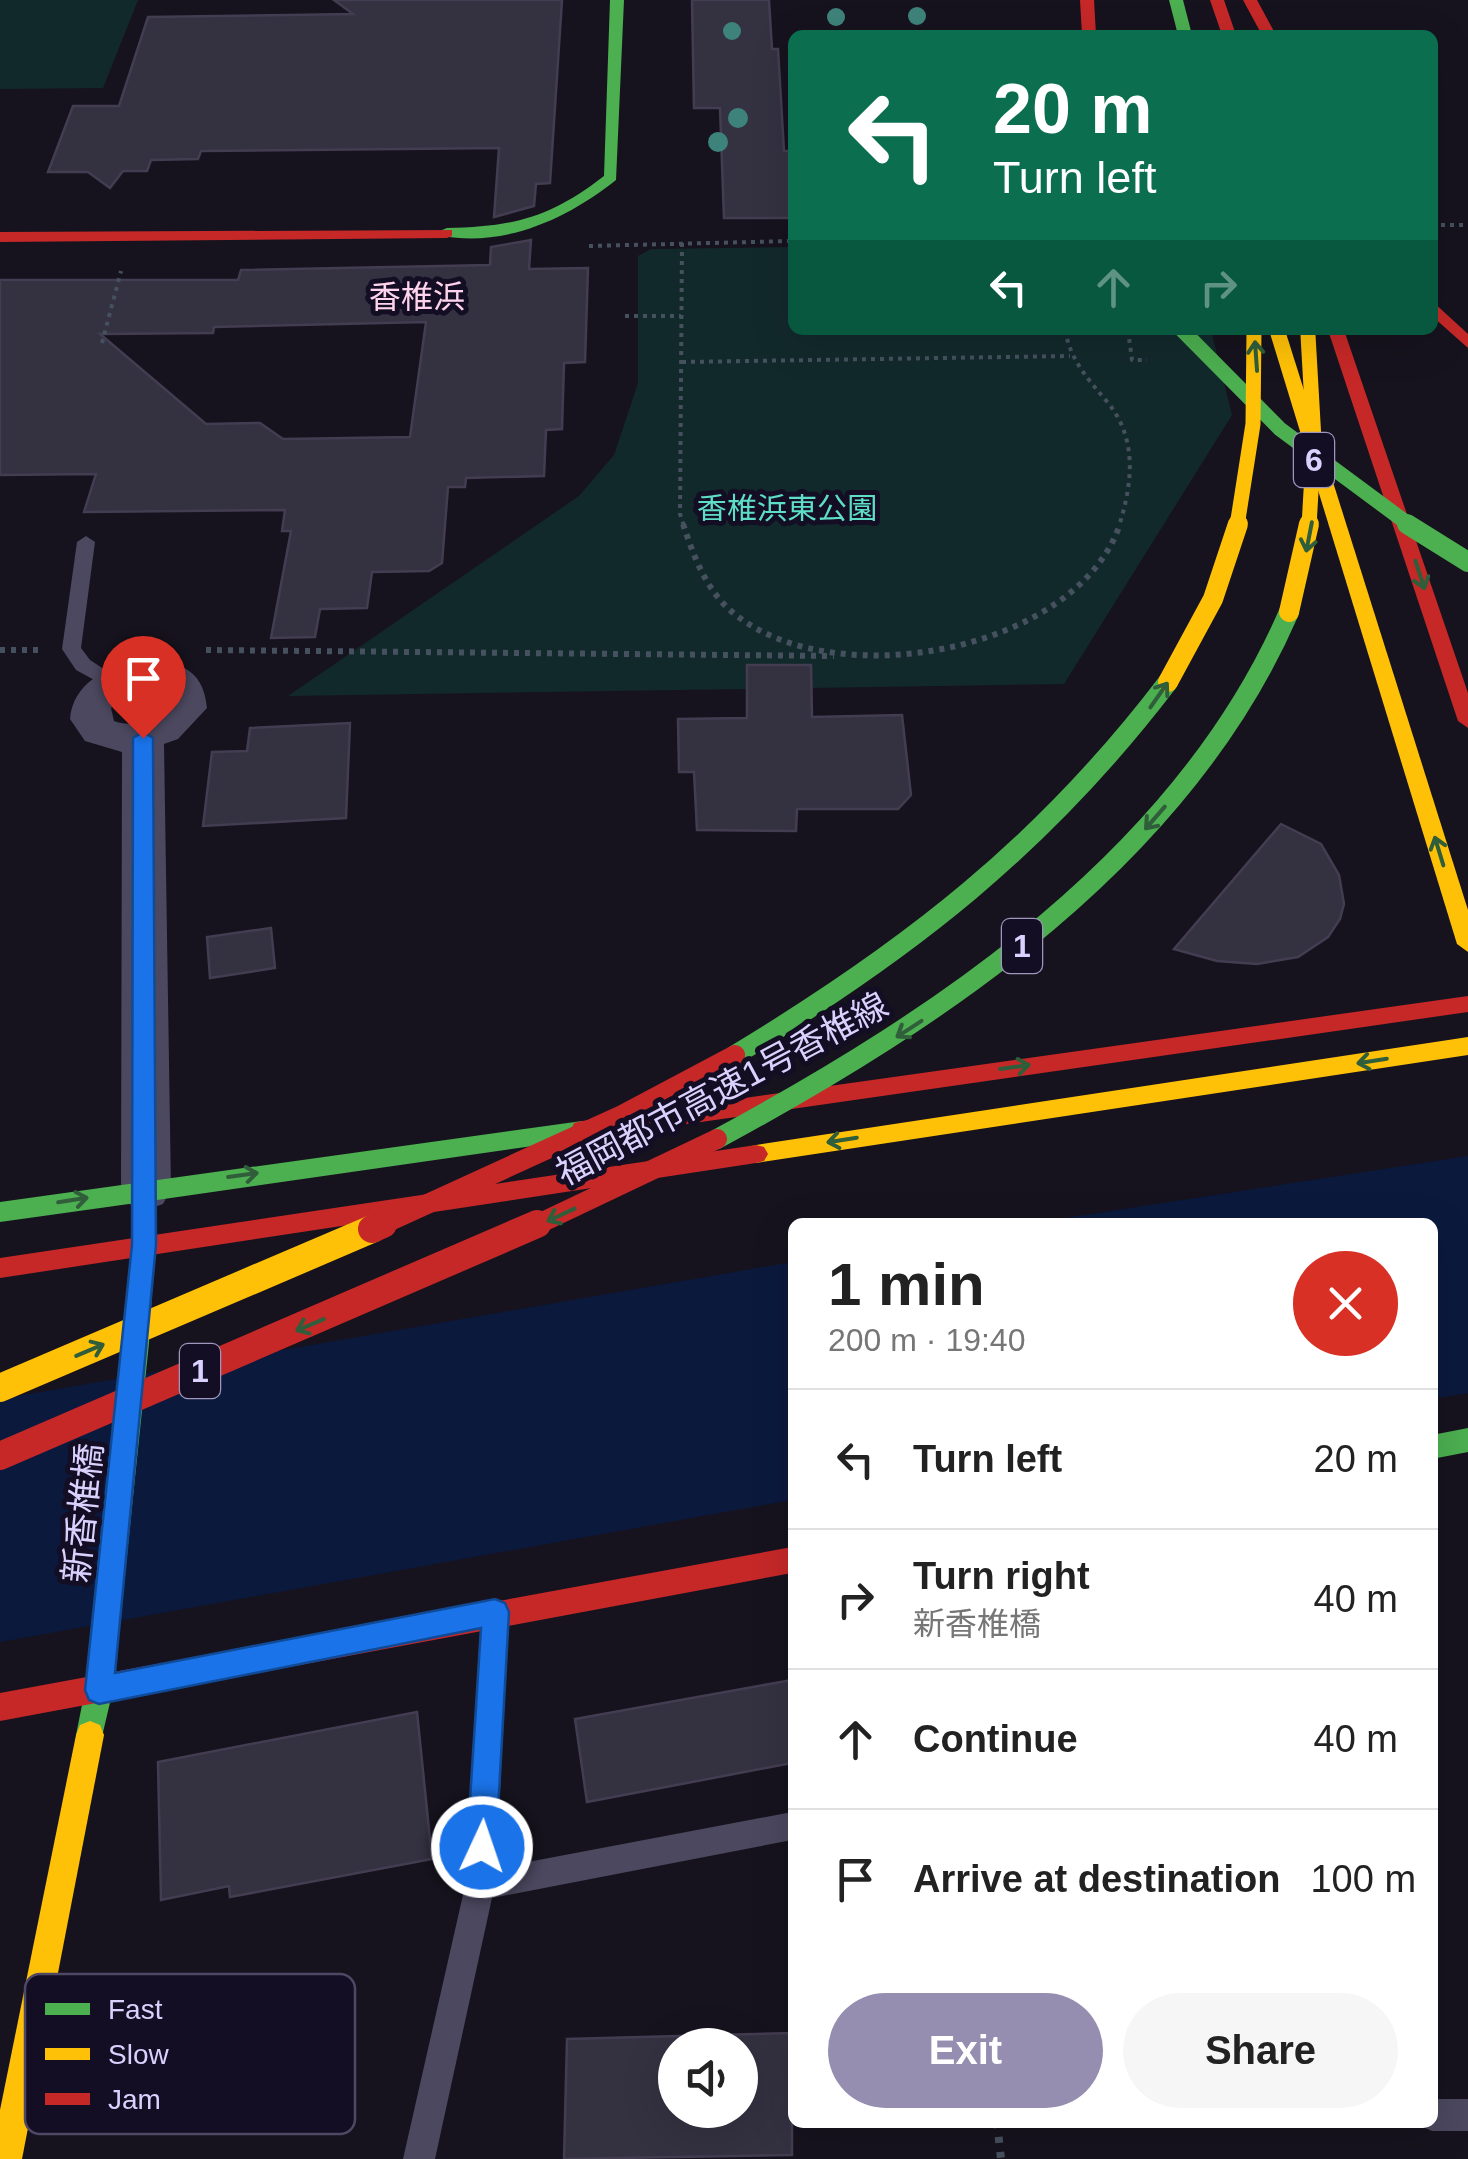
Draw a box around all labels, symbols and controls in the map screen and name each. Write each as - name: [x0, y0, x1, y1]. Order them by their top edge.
- icon: left: [828, 70, 958, 200]
- text: 20 m: [993, 70, 1153, 148]
- text: Turn left: [993, 152, 1156, 203]
- icon: left: [981, 260, 1036, 315]
- icon: ahead: [1086, 260, 1141, 315]
- icon: right: [1191, 260, 1246, 315]
- district label: 香椎浜: [369, 279, 465, 315]
- one-way arrow: [1246, 341, 1265, 373]
- road number: 6: [1294, 433, 1334, 487]
- park label: 香椎浜東公園: [697, 492, 877, 525]
- one-way arrow: [1298, 520, 1317, 552]
- one-way arrow: [1413, 559, 1431, 591]
- pin: [101, 636, 186, 739]
- icon: arrive: [116, 651, 171, 706]
- one-way arrow: [1149, 682, 1170, 709]
- one-way arrow: [1145, 805, 1167, 831]
- one-way arrow: [1429, 835, 1447, 867]
- road number: 1: [1002, 919, 1042, 973]
- street label: 福岡都市高速1号香椎線: [549, 985, 894, 1193]
- one-way arrow: [895, 1018, 924, 1039]
- one-way arrow: [1356, 1052, 1388, 1070]
- one-way arrow: [998, 1058, 1031, 1076]
- one-way arrow: [827, 1131, 859, 1149]
- one-way arrow: [226, 1165, 258, 1184]
- one-way arrow: [56, 1190, 89, 1209]
- one-way arrow: [547, 1207, 577, 1226]
- text: 1 min: [828, 1251, 985, 1318]
- button: close: [1293, 1251, 1398, 1356]
- one-way arrow: [295, 1317, 326, 1335]
- text: 200 m · 19:40: [828, 1322, 1025, 1358]
- one-way arrow: [74, 1340, 105, 1358]
- road number: 1: [180, 1344, 220, 1398]
- icon: left: [828, 1432, 883, 1487]
- text: Turn left: [913, 1438, 1062, 1480]
- text: 20 m: [1314, 1438, 1398, 1480]
- street label: 新香椎橋: [56, 1441, 109, 1585]
- text: Turn right: [913, 1555, 1090, 1597]
- icon: right: [828, 1572, 883, 1627]
- text: 40 m: [1314, 1578, 1398, 1620]
- text: 新香椎橋: [913, 1606, 1041, 1642]
- icon: ahead: [828, 1712, 883, 1767]
- text: Continue: [913, 1718, 1078, 1760]
- text: 40 m: [1314, 1718, 1398, 1760]
- position arrow: [430, 1795, 534, 1899]
- icon: arrive: [828, 1852, 883, 1907]
- text: Arrive at destination: [913, 1858, 1280, 1900]
- text: 100 m: [1310, 1858, 1416, 1900]
- legend: [25, 1974, 355, 2134]
- button: Exit: [828, 1993, 1103, 2108]
- button: Share: [1123, 1993, 1398, 2108]
- text: Fast: [108, 1994, 163, 2025]
- map controls: [658, 2028, 758, 2128]
- button: sound: [658, 2028, 758, 2128]
- text: Slow: [108, 2039, 169, 2070]
- text: Jam: [108, 2084, 161, 2115]

